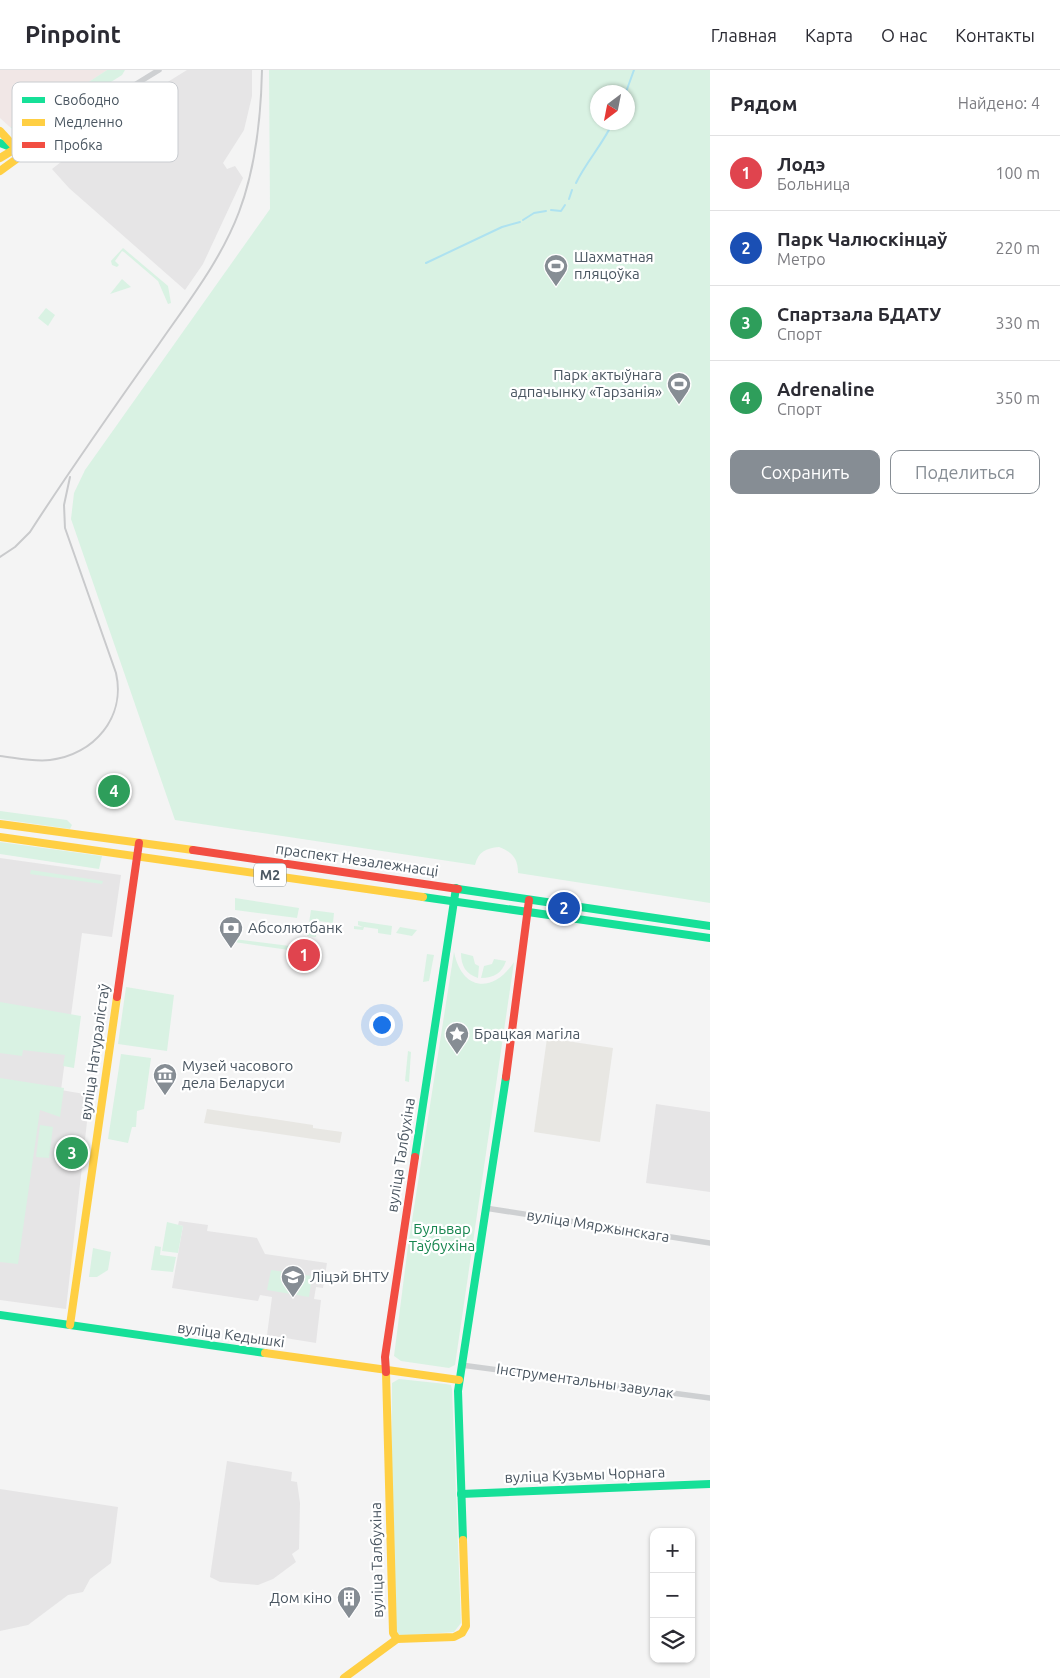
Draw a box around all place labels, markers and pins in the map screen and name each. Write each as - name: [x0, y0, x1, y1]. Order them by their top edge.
- place label: Шахматная пляцоўка: [574, 248, 654, 282]
- sports icon: Шахматная пляцоўка: [543, 253, 569, 287]
- place label: Парк актыўнага адпачынку «Тарзанія»: [510, 366, 662, 400]
- sports icon: Парк актыўнага адпачынку «Тарзанія»: [666, 371, 692, 405]
- pin: 4: [98, 772, 130, 810]
- pin: 2: [548, 889, 580, 927]
- bank icon: Абсолютбанк: [218, 915, 244, 949]
- place label: Абсолютбанк: [248, 919, 343, 936]
- pin: 1: [288, 936, 320, 974]
- place icon: Брацкая магіла: [444, 1021, 470, 1055]
- place label: Брацкая магіла: [474, 1025, 580, 1042]
- place label: Музей часового дела Беларуси: [182, 1057, 293, 1091]
- museum icon: Музей часового дела Беларуси: [152, 1062, 178, 1096]
- pin: 3: [56, 1134, 88, 1172]
- school or university icon: Ліцэй БНТУ: [280, 1264, 306, 1298]
- place label: Ліцэй БНТУ: [310, 1268, 390, 1285]
- building icon: Дом кіно: [336, 1585, 362, 1619]
- place label: Дом кіно: [270, 1589, 332, 1606]

